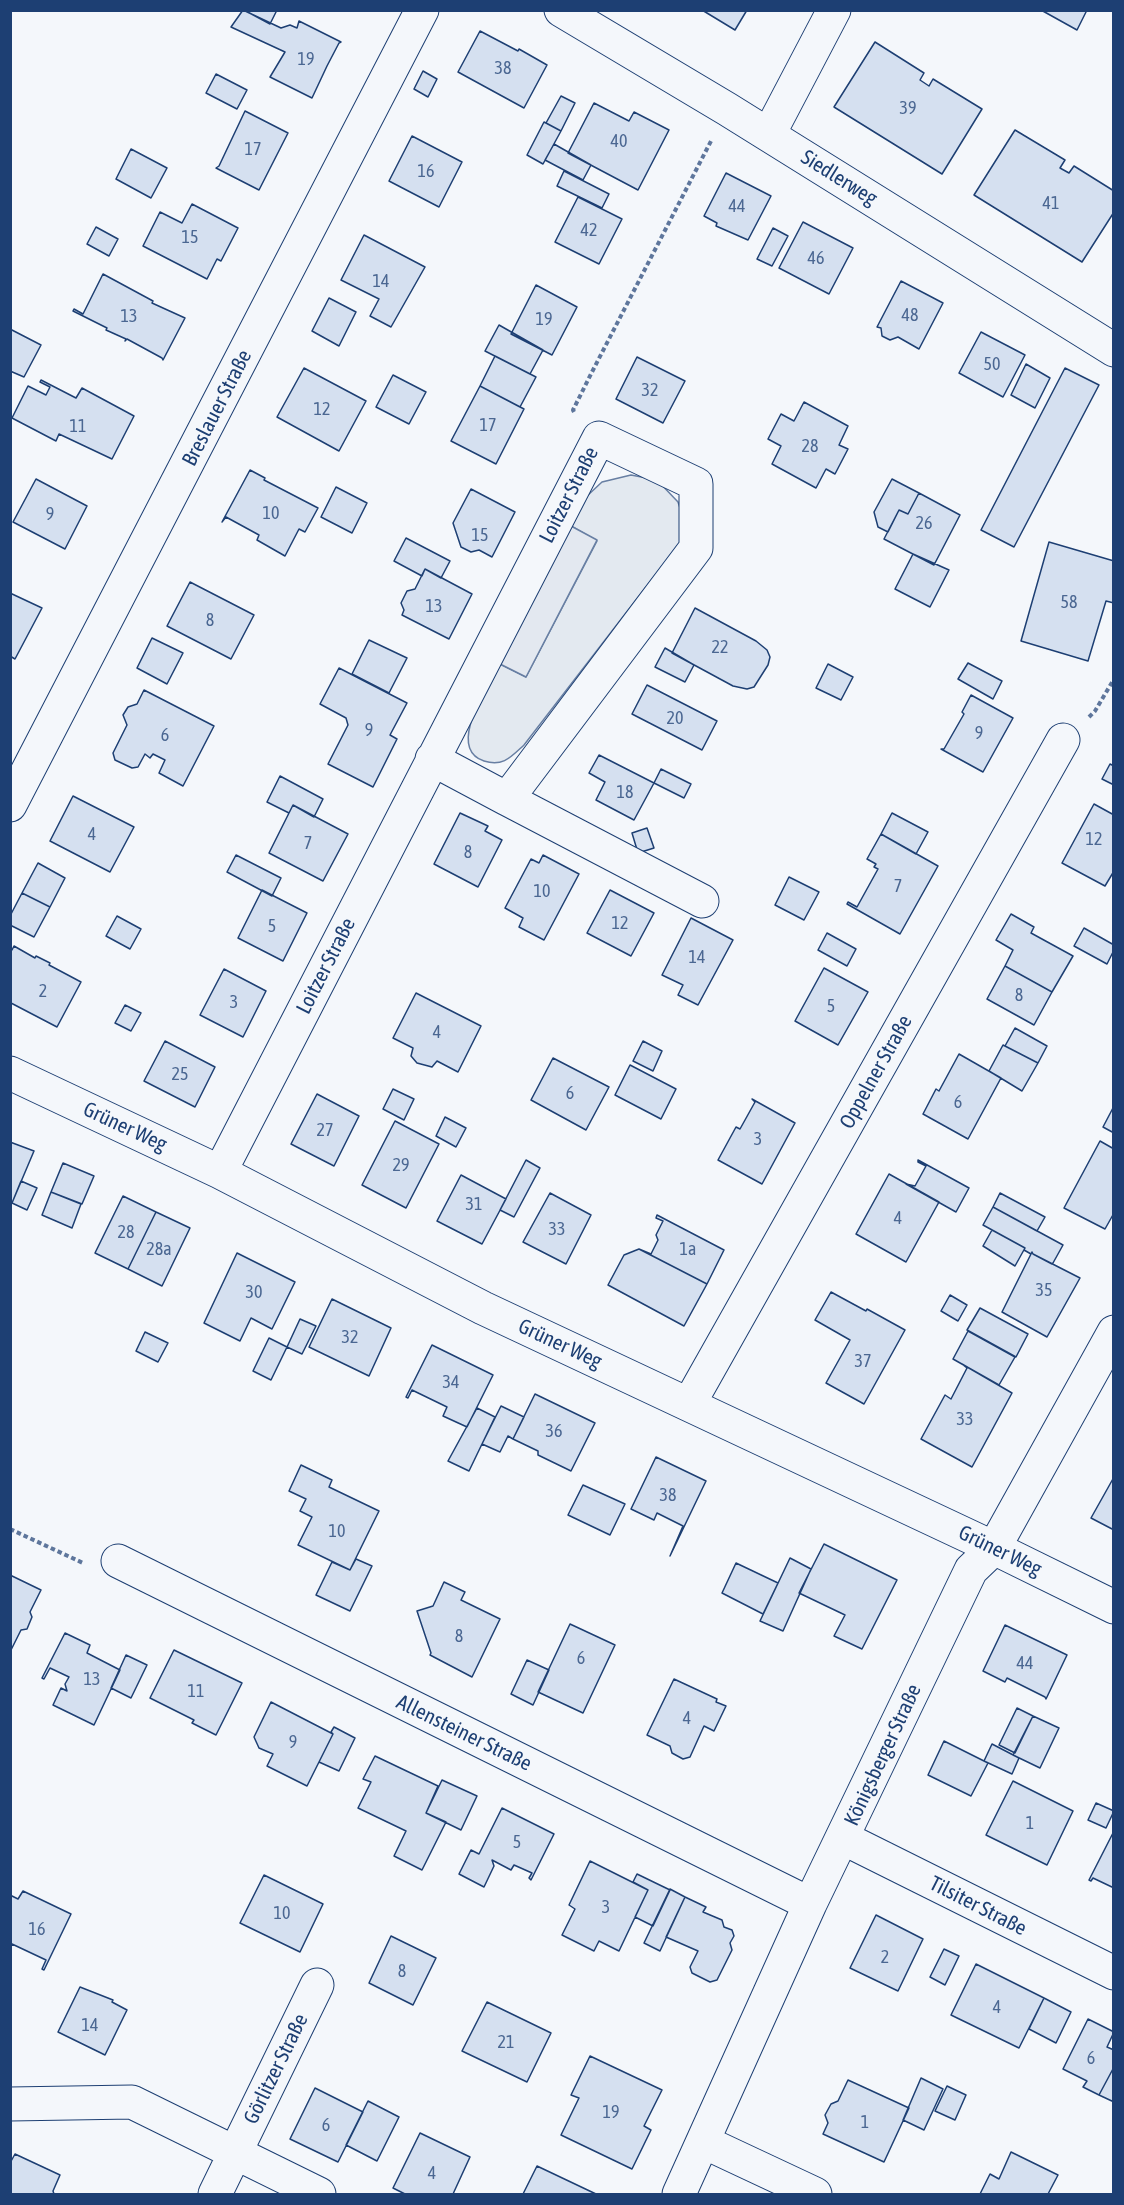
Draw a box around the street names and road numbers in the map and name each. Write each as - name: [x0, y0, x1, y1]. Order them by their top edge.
- street label: Siedlerweg: [796, 145, 882, 211]
- street label: Breslauer Straße: [177, 346, 257, 470]
- street label: Loitzer Straße: [534, 443, 604, 547]
- street label: Loitzer Straße: [291, 914, 361, 1018]
- street label: Oppelner Straße: [834, 1011, 918, 1133]
- street label: Grüner Weg: [79, 1097, 171, 1157]
- street label: Grüner Weg: [514, 1314, 606, 1374]
- street label: Grüner Weg: [954, 1520, 1046, 1582]
- street label: Königsberger Straße: [839, 1680, 927, 1830]
- street label: Allensteiner Straße: [392, 1689, 536, 1777]
- street label: Tilsiter Straße: [925, 1871, 1031, 1941]
- street label: Görlitzer Straße: [239, 2010, 313, 2128]

